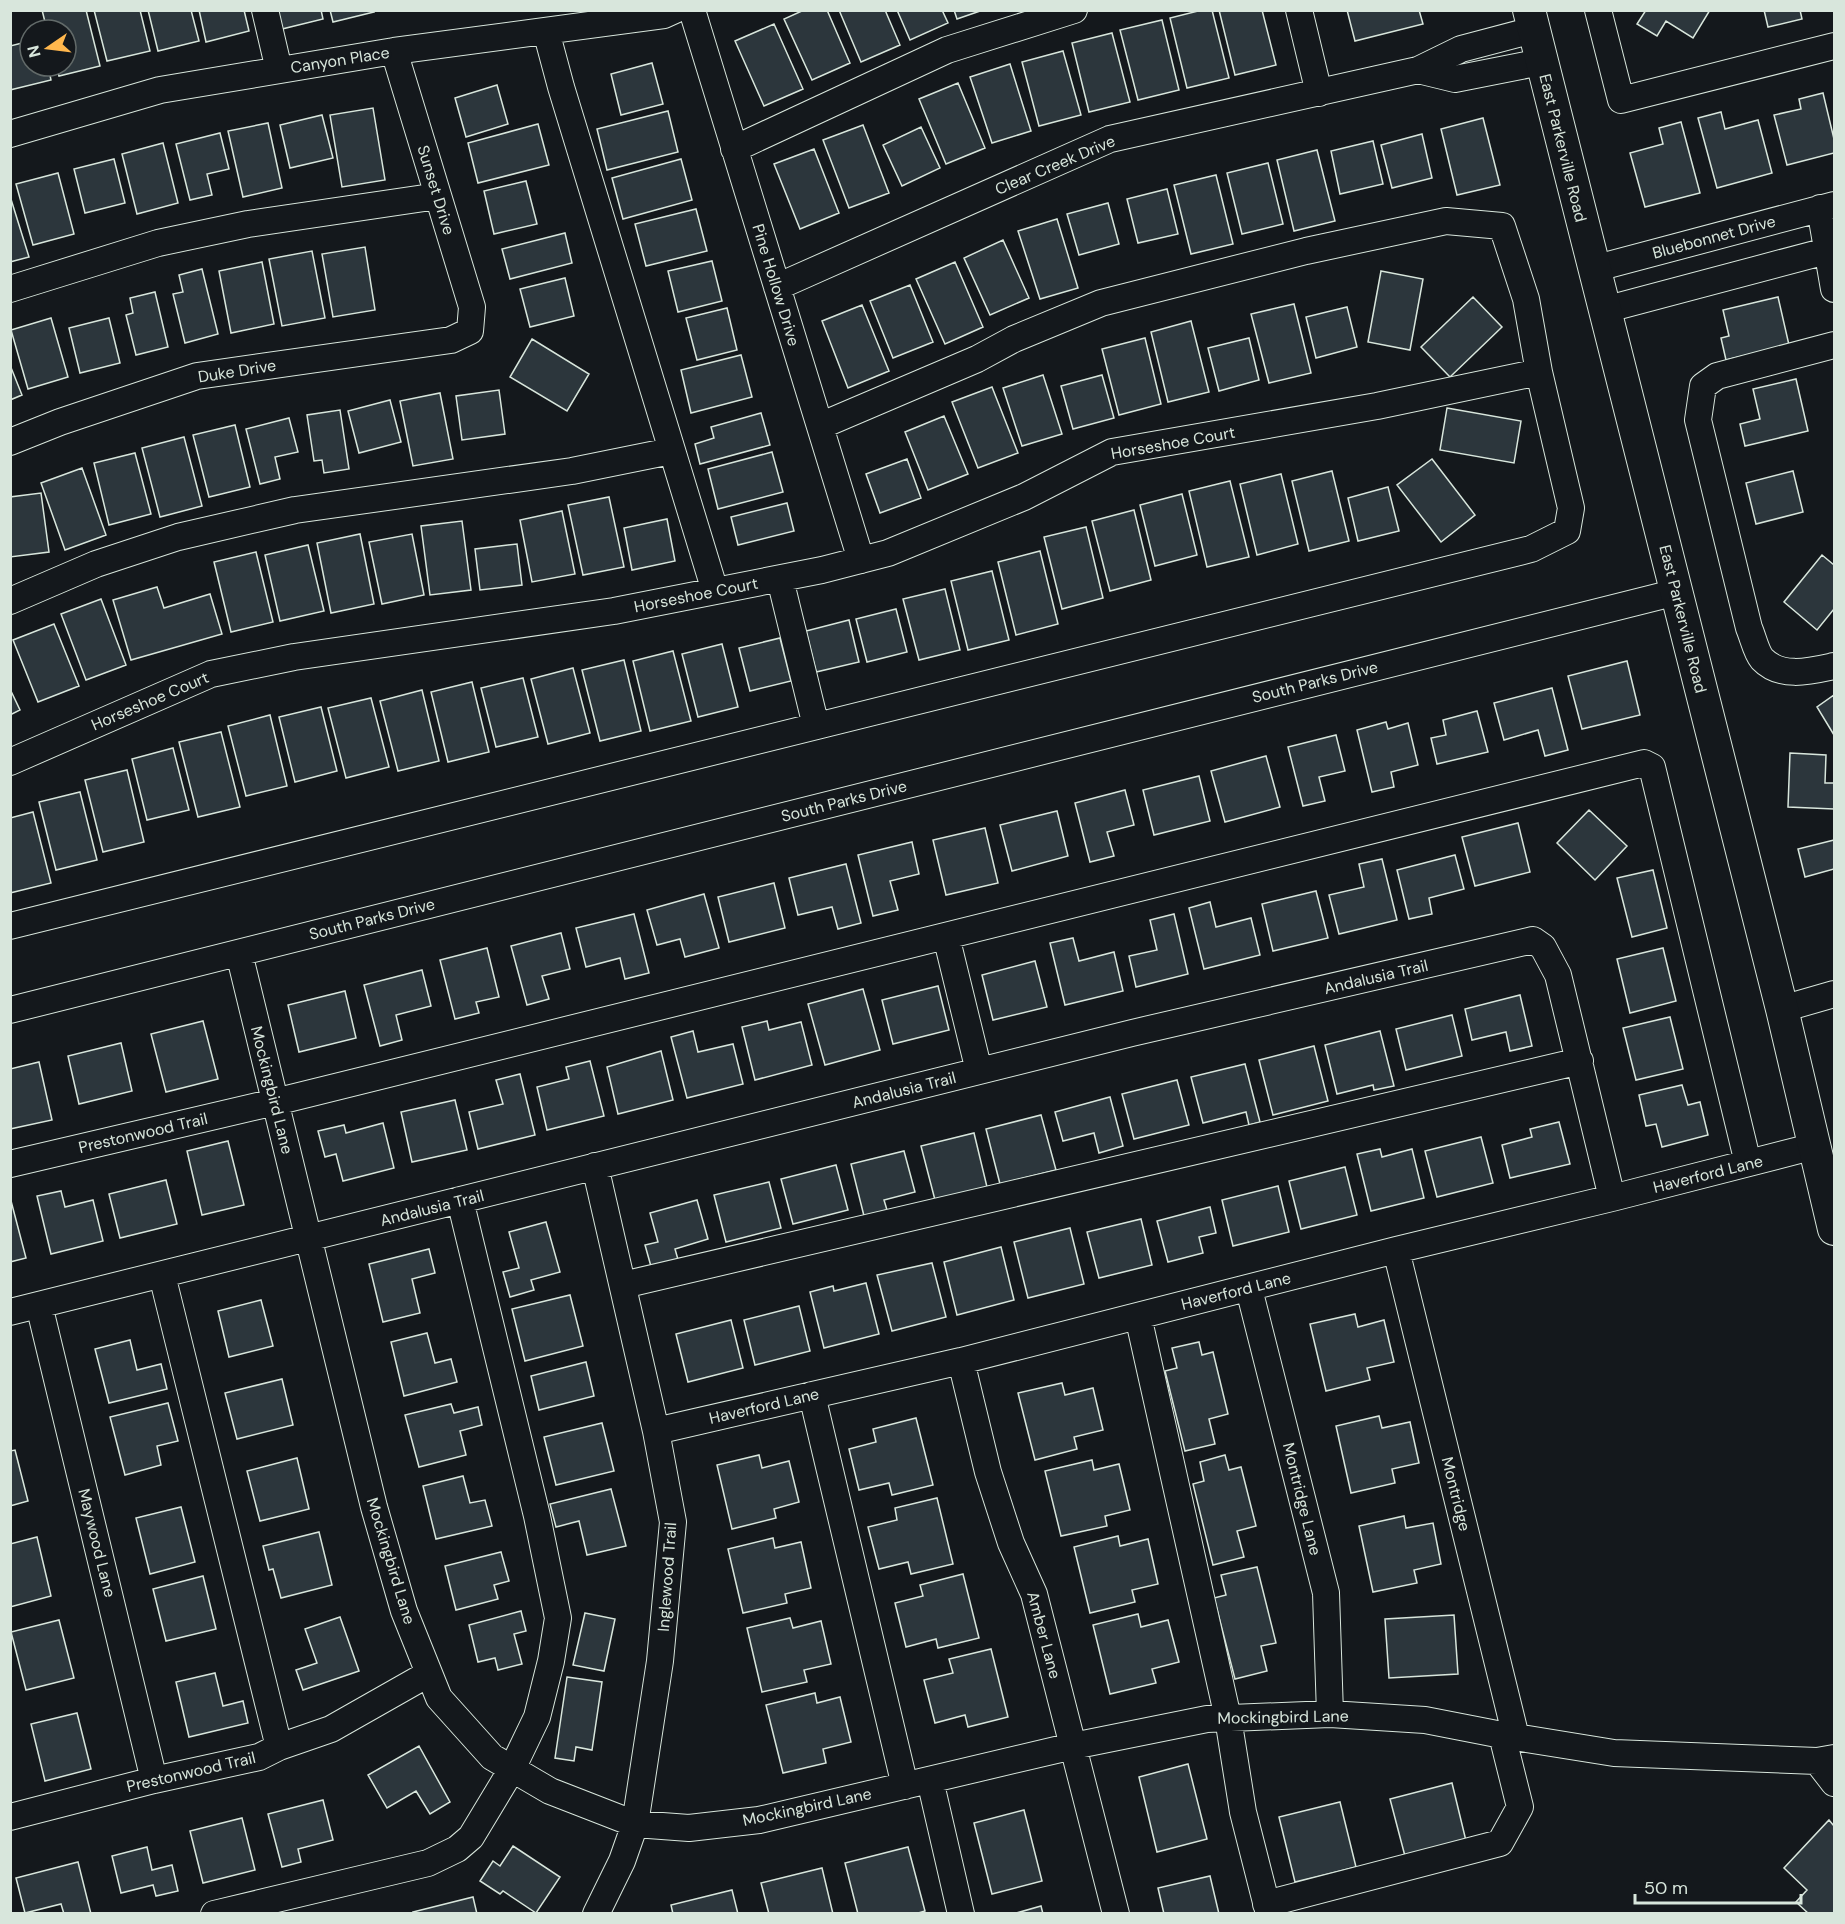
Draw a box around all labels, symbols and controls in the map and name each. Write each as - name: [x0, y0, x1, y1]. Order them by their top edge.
- north arrow: [18, 18, 78, 78]
- street label: Canyon Place: [289, 42, 391, 78]
- text: N: [22, 43, 46, 60]
- street label: East Parkerville Road: [1534, 72, 1592, 224]
- street label: Clear Creek Drive: [992, 130, 1118, 200]
- street label: Sunset Drive: [412, 143, 460, 237]
- street label: Bluebonnet Drive: [1650, 210, 1778, 264]
- street label: Pine Hollow Drive: [747, 221, 805, 349]
- street label: Duke Drive: [196, 354, 278, 388]
- street label: Horseshoe Court: [1109, 422, 1237, 464]
- street label: East Parkerville Road: [1654, 543, 1712, 695]
- street label: Horseshoe Court: [632, 573, 760, 617]
- street label: South Parks Drive: [1250, 656, 1380, 708]
- street label: Horseshoe Court: [88, 667, 212, 735]
- street label: South Parks Drive: [779, 775, 909, 827]
- street label: South Parks Drive: [307, 893, 437, 945]
- street label: Andalusia Trail: [1322, 955, 1430, 999]
- street label: Mockingbird Lane: [246, 1024, 298, 1156]
- street label: Andalusia Trail: [850, 1067, 958, 1113]
- street label: Prestonwood Trail: [76, 1108, 210, 1158]
- street label: Haverford Lane: [1651, 1150, 1765, 1198]
- street label: Andalusia Trail: [378, 1185, 486, 1231]
- street label: Haverford Lane: [1179, 1267, 1293, 1315]
- street label: Haverford Lane: [707, 1383, 821, 1429]
- street label: Montridge Lane: [1278, 1440, 1326, 1558]
- street label: Montridge: [1437, 1455, 1475, 1533]
- street label: Maywood Lane: [73, 1486, 121, 1600]
- street label: Mockingbird Lane: [362, 1495, 420, 1627]
- street label: Inglewood Trail: [653, 1522, 681, 1632]
- street label: Amber Lane: [1022, 1589, 1066, 1681]
- street label: Mockingbird Lane: [1217, 1705, 1349, 1729]
- street label: Prestonwood Trail: [124, 1747, 258, 1797]
- street label: Mockingbird Lane: [741, 1783, 873, 1831]
- scale bar: [1635, 1867, 1802, 1905]
- text: 50 m: [1644, 1876, 1688, 1900]

